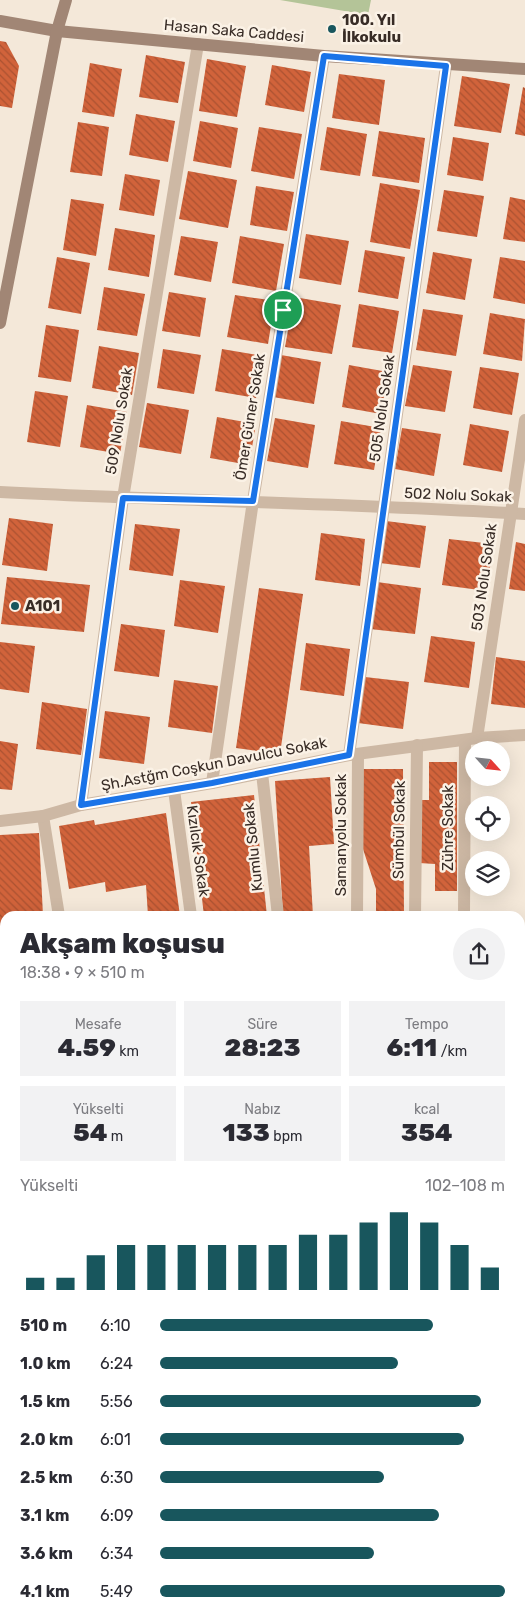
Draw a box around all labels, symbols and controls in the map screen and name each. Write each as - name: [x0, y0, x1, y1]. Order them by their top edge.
- place label: 100. Yıl İlkokulu: [342, 11, 401, 46]
- street label: Hasan Saka Caddesi: [163, 16, 305, 46]
- marker: 100. Yıl İlkokulu: [326, 23, 338, 35]
- pin: [262, 289, 304, 331]
- icon: arrive: [269, 296, 297, 324]
- street label: Ömer Güner Sokak: [231, 352, 269, 482]
- street label: 505 Nolu Sokak: [366, 353, 398, 463]
- street label: 509 Nolu Sokak: [102, 366, 136, 476]
- street label: 502 Nolu Sokak: [404, 484, 512, 506]
- street label: 503 Nolu Sokak: [468, 522, 500, 632]
- place label: A101: [25, 597, 60, 615]
- marker: A101: [9, 600, 21, 612]
- street label: Şh.Astğm Coşkun Davulcu Sokak: [100, 733, 329, 795]
- north arrow: [465, 741, 510, 786]
- map controls: [465, 741, 510, 896]
- street label: Samanyolu Sokak: [332, 773, 350, 896]
- street label: Sümbül Sokak: [389, 780, 409, 879]
- street label: Zühre Sokak: [439, 785, 457, 871]
- button: locate: [465, 796, 510, 841]
- street label: Kumlu Sokak: [239, 802, 267, 892]
- street label: Kızılcık Sokak: [183, 804, 213, 898]
- button: layers: [465, 851, 510, 896]
- text: Akşam koşusu: [20, 927, 225, 960]
- button: share: [453, 928, 505, 980]
- text: 18:38 · 9 × 510 m: [20, 963, 145, 982]
- text: Mesafe: [75, 1016, 122, 1033]
- text: Süre: [247, 1016, 278, 1033]
- text: Tempo: [405, 1016, 449, 1033]
- text: 4.59: [57, 1033, 116, 1062]
- text: 28:23: [225, 1033, 300, 1062]
- text: 6:11: [386, 1033, 437, 1062]
- text: km: [116, 1043, 139, 1060]
- text: /km: [437, 1043, 467, 1060]
- text: Yükselti: [73, 1101, 124, 1118]
- text: Nabız: [244, 1101, 281, 1118]
- text: kcal: [414, 1101, 440, 1118]
- text: 54: [73, 1118, 107, 1147]
- text: 133: [223, 1118, 270, 1147]
- text: 354: [401, 1118, 453, 1147]
- text: m: [107, 1128, 123, 1145]
- text: bpm: [270, 1128, 302, 1145]
- text: Yükselti: [20, 1176, 78, 1195]
- text: 102–108 m: [425, 1176, 505, 1195]
- text: 510 m: [20, 1316, 67, 1335]
- text: 6:10: [100, 1316, 131, 1335]
- text: 1.0 km: [20, 1354, 71, 1373]
- text: 6:24: [100, 1354, 133, 1373]
- text: 1.5 km: [20, 1392, 70, 1411]
- text: 5:56: [100, 1392, 133, 1411]
- text: 2.0 km: [20, 1430, 73, 1449]
- text: 6:01: [100, 1430, 131, 1449]
- text: 2.5 km: [20, 1468, 73, 1487]
- text: 6:30: [100, 1468, 134, 1487]
- text: 3.1 km: [20, 1506, 69, 1525]
- text: 6:09: [100, 1506, 133, 1525]
- text: 3.6 km: [20, 1544, 73, 1563]
- text: 6:34: [100, 1544, 133, 1563]
- text: 4.1 km: [20, 1582, 70, 1601]
- text: 5:49: [100, 1582, 133, 1601]

